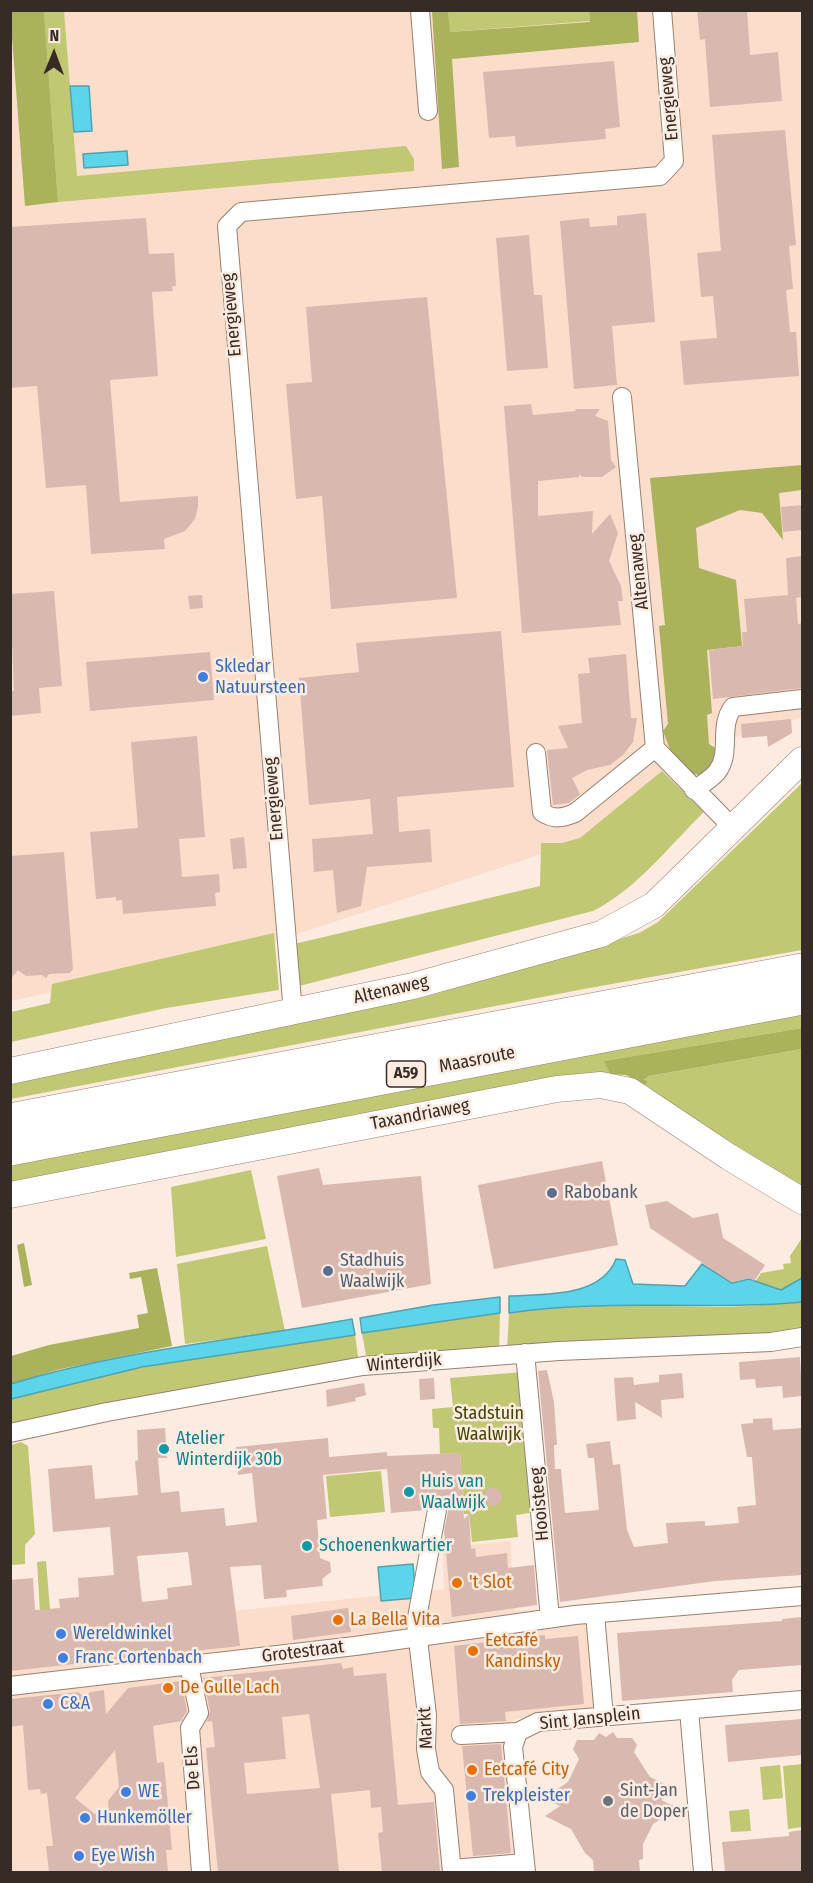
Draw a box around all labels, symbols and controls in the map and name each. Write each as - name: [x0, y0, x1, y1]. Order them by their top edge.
- north arrow: [24, 24, 84, 84]
- text: N: [49, 26, 59, 45]
- street label: Energieweg: [655, 56, 683, 142]
- street label: Energieweg: [218, 272, 246, 358]
- street label: Altenaweg: [624, 533, 654, 611]
- place label: Skledar Natuursteen: [215, 656, 306, 698]
- marker: Skledar Natuursteen: [196, 670, 210, 684]
- street label: Energieweg: [260, 756, 288, 842]
- street label: Altenaweg: [352, 971, 430, 1009]
- street label: Maasroute: [437, 1042, 517, 1078]
- road number: A59: [386, 1061, 426, 1087]
- street label: Taxandriaweg: [369, 1095, 471, 1135]
- place label: Rabobank: [564, 1182, 638, 1204]
- marker: Rabobank: [545, 1186, 559, 1200]
- place label: Stadhuis Waalwijk: [340, 1250, 404, 1292]
- marker: Stadhuis Waalwijk: [321, 1264, 335, 1278]
- street label: Winterdijk: [366, 1349, 442, 1377]
- park label: Stadstuin Waalwijk: [454, 1403, 524, 1446]
- place label: Atelier Winterdijk 30b: [176, 1428, 282, 1470]
- marker: Atelier Winterdijk 30b: [157, 1442, 171, 1456]
- street label: Hooisteeg: [526, 1466, 554, 1542]
- place label: Huis van Waalwijk: [421, 1471, 485, 1514]
- marker: Huis van Waalwijk: [402, 1485, 416, 1499]
- place label: Schoenenkwartier: [319, 1535, 452, 1557]
- marker: Schoenenkwartier: [300, 1539, 314, 1553]
- place label: 't Slot: [469, 1572, 512, 1594]
- marker: 't Slot: [450, 1576, 464, 1590]
- place label: La Bella Vita: [350, 1609, 440, 1631]
- marker: La Bella Vita: [331, 1613, 345, 1627]
- place label: Wereldwinkel: [73, 1623, 172, 1645]
- marker: Wereldwinkel: [54, 1627, 68, 1641]
- place label: Eetcafé Kandinsky: [485, 1630, 560, 1672]
- street label: Grotestraat: [261, 1636, 345, 1668]
- marker: Eetcafé Kandinsky: [466, 1644, 480, 1658]
- place label: Franc Cortenbach: [75, 1647, 202, 1669]
- marker: Franc Cortenbach: [56, 1651, 70, 1665]
- place label: De Gulle Lach: [180, 1677, 280, 1699]
- marker: De Gulle Lach: [161, 1681, 175, 1695]
- place label: C&A: [60, 1693, 90, 1715]
- marker: C&A: [41, 1697, 55, 1711]
- street label: Sint Jansplein: [539, 1703, 641, 1735]
- street label: Markt: [414, 1706, 438, 1750]
- street label: De Els: [181, 1745, 205, 1791]
- place label: Eetcafé City: [484, 1759, 569, 1781]
- marker: Eetcafé City: [465, 1763, 479, 1777]
- place label: Sint-Jan de Doper: [620, 1780, 687, 1822]
- place label: WE: [138, 1781, 160, 1803]
- marker: WE: [119, 1785, 133, 1799]
- place label: Trekpleister: [483, 1785, 570, 1807]
- marker: Trekpleister: [464, 1789, 478, 1803]
- marker: Sint-Jan de Doper: [601, 1794, 615, 1808]
- place label: Hunkemöller: [97, 1807, 192, 1829]
- marker: Hunkemöller: [78, 1811, 92, 1825]
- place label: Eye Wish: [91, 1845, 155, 1867]
- marker: Eye Wish: [72, 1849, 86, 1863]

